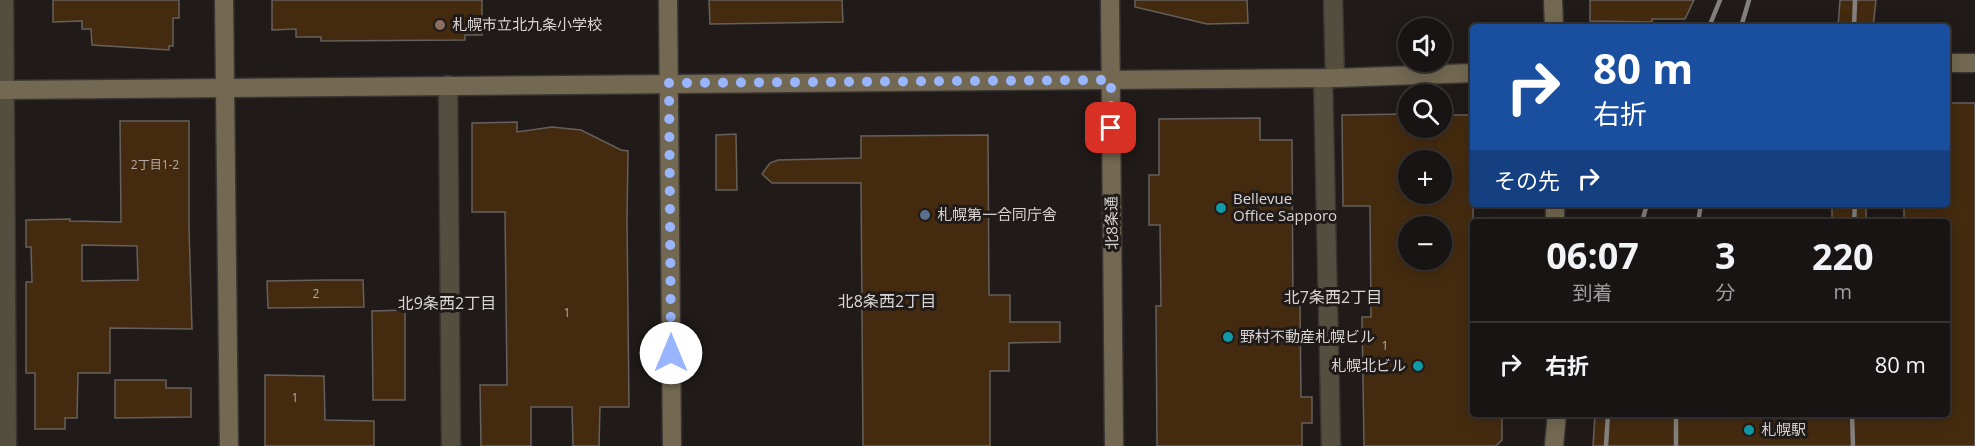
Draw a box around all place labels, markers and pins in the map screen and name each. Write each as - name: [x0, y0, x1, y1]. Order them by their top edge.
- place label: 札幌市立北九条小学校: [452, 14, 602, 34]
- marker: 札幌市立北九条小学校: [433, 18, 447, 32]
- pin: [1085, 102, 1136, 153]
- place label: Bellevue Office Sapporo: [1233, 188, 1337, 225]
- marker: Bellevue Office Sapporo: [1214, 201, 1228, 215]
- place label: 札幌第一合同庁舎: [937, 204, 1057, 224]
- marker: 札幌第一合同庁舎: [918, 208, 932, 222]
- place label: 野村不動産札幌ビル: [1240, 326, 1375, 346]
- marker: 野村不動産札幌ビル: [1221, 330, 1235, 344]
- place label: 札幌北ビル: [1331, 355, 1406, 375]
- marker: 札幌北ビル: [1411, 359, 1425, 373]
- place label: 札幌駅: [1761, 419, 1806, 439]
- marker: 札幌駅: [1742, 423, 1756, 437]

